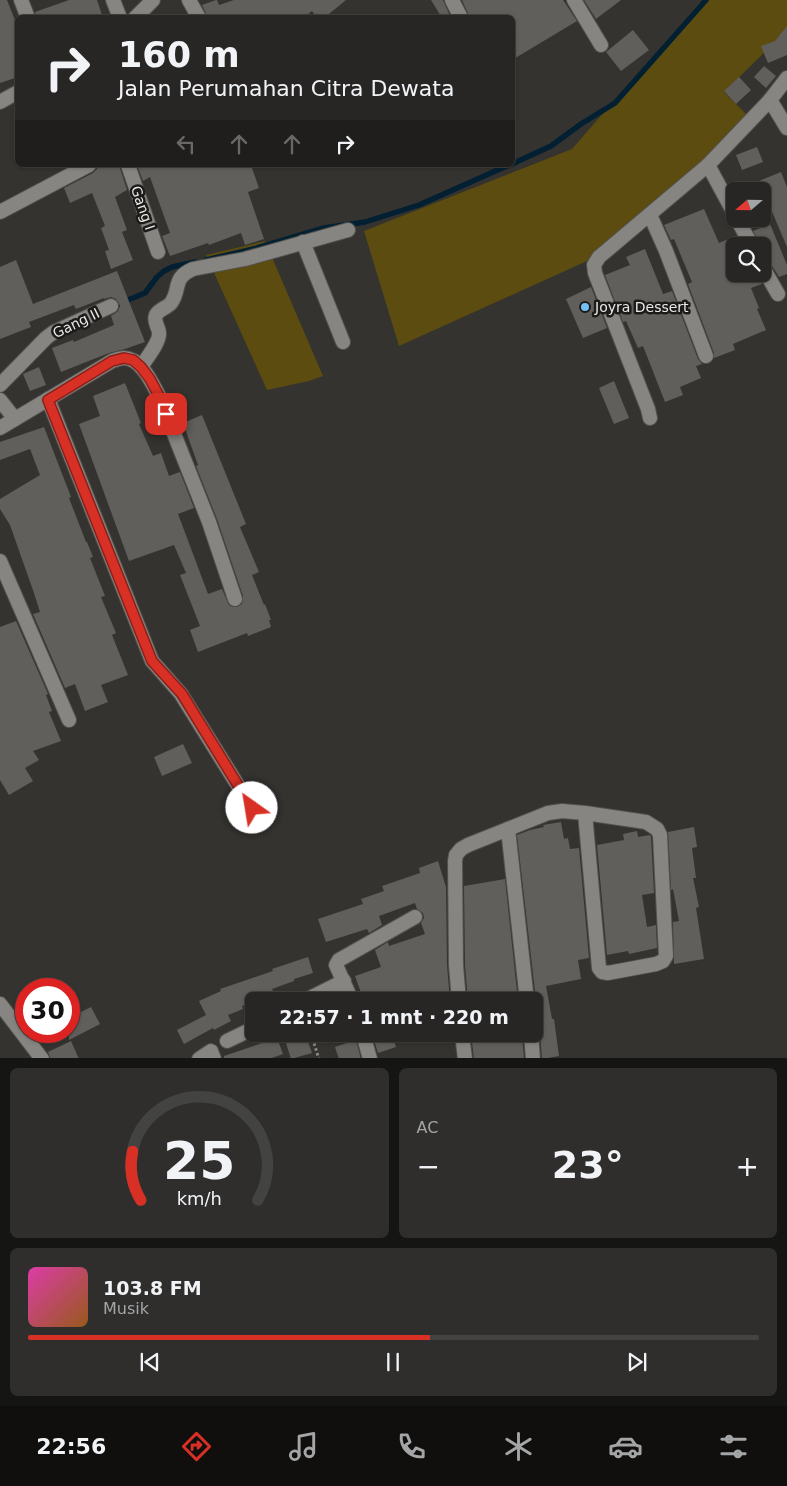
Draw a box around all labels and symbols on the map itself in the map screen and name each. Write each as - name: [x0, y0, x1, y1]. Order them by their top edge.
- north arrow: [726, 182, 771, 228]
- street label: Gang I: [128, 184, 158, 232]
- place label: Joyra Dessert: [594, 299, 689, 315]
- marker: Joyra Dessert: [579, 301, 591, 313]
- street label: Gang II: [50, 305, 102, 341]
- pin: [145, 393, 187, 435]
- position arrow: [225, 781, 277, 833]
- speed limit sign: 30: [15, 978, 80, 1043]

